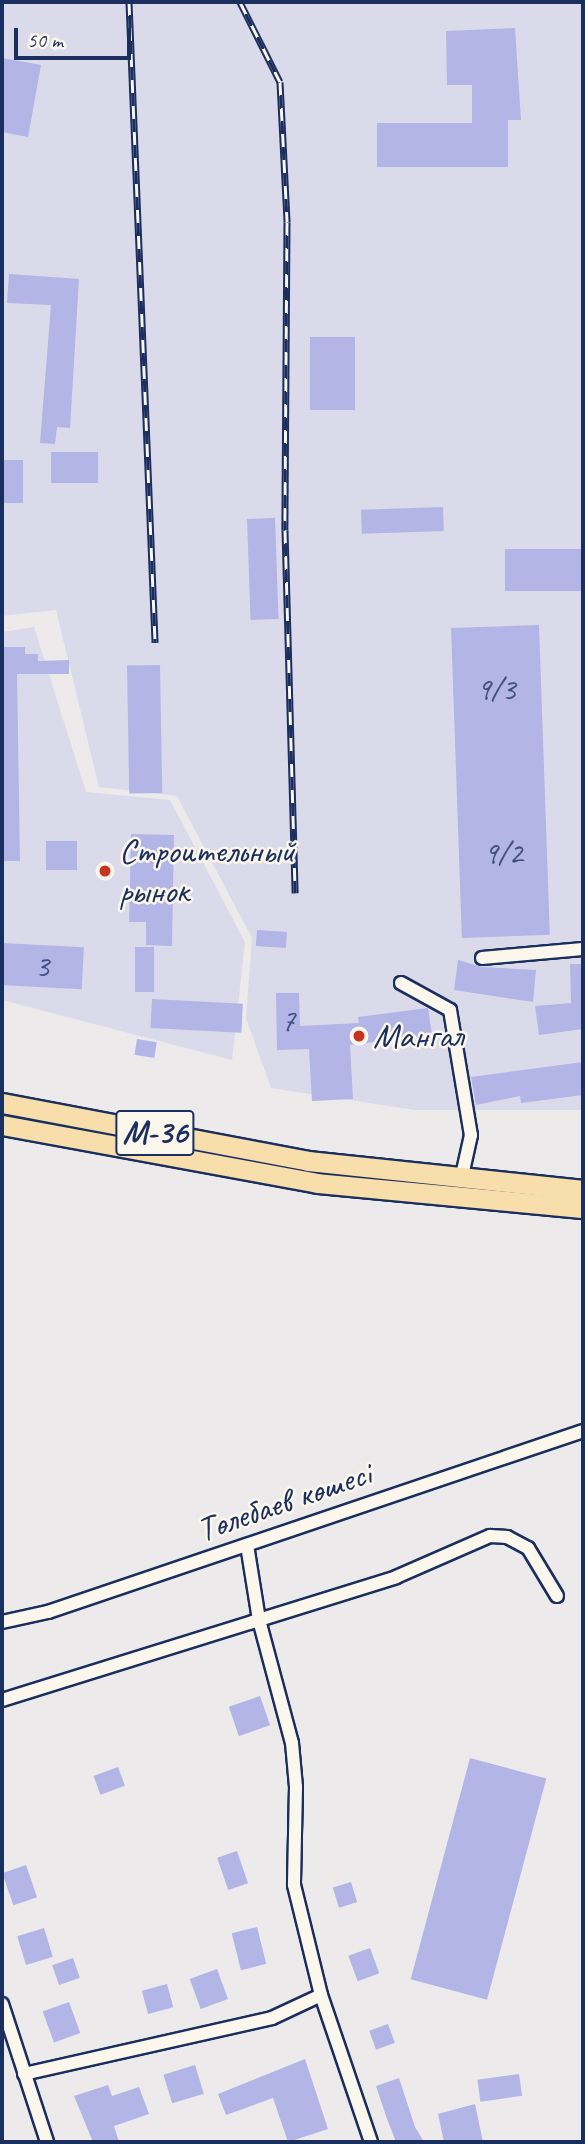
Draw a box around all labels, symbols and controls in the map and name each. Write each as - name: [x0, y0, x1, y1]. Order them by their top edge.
- scale bar: [18, 14, 135, 58]
- text: 50 m: [27, 27, 63, 53]
- house number: 9/3: [476, 670, 516, 708]
- place label: Строительный рынок: [119, 830, 295, 912]
- house number: 9/2: [483, 834, 523, 872]
- marker: Строительный рынок: [97, 863, 113, 879]
- house number: 3: [35, 947, 49, 985]
- house number: 7: [281, 1002, 295, 1040]
- place label: Мангал: [373, 1015, 463, 1057]
- marker: Мангал: [351, 1028, 367, 1044]
- road number: M-36: [115, 1104, 195, 1162]
- street label: Төлебаев көшесі: [191, 1453, 377, 1551]

